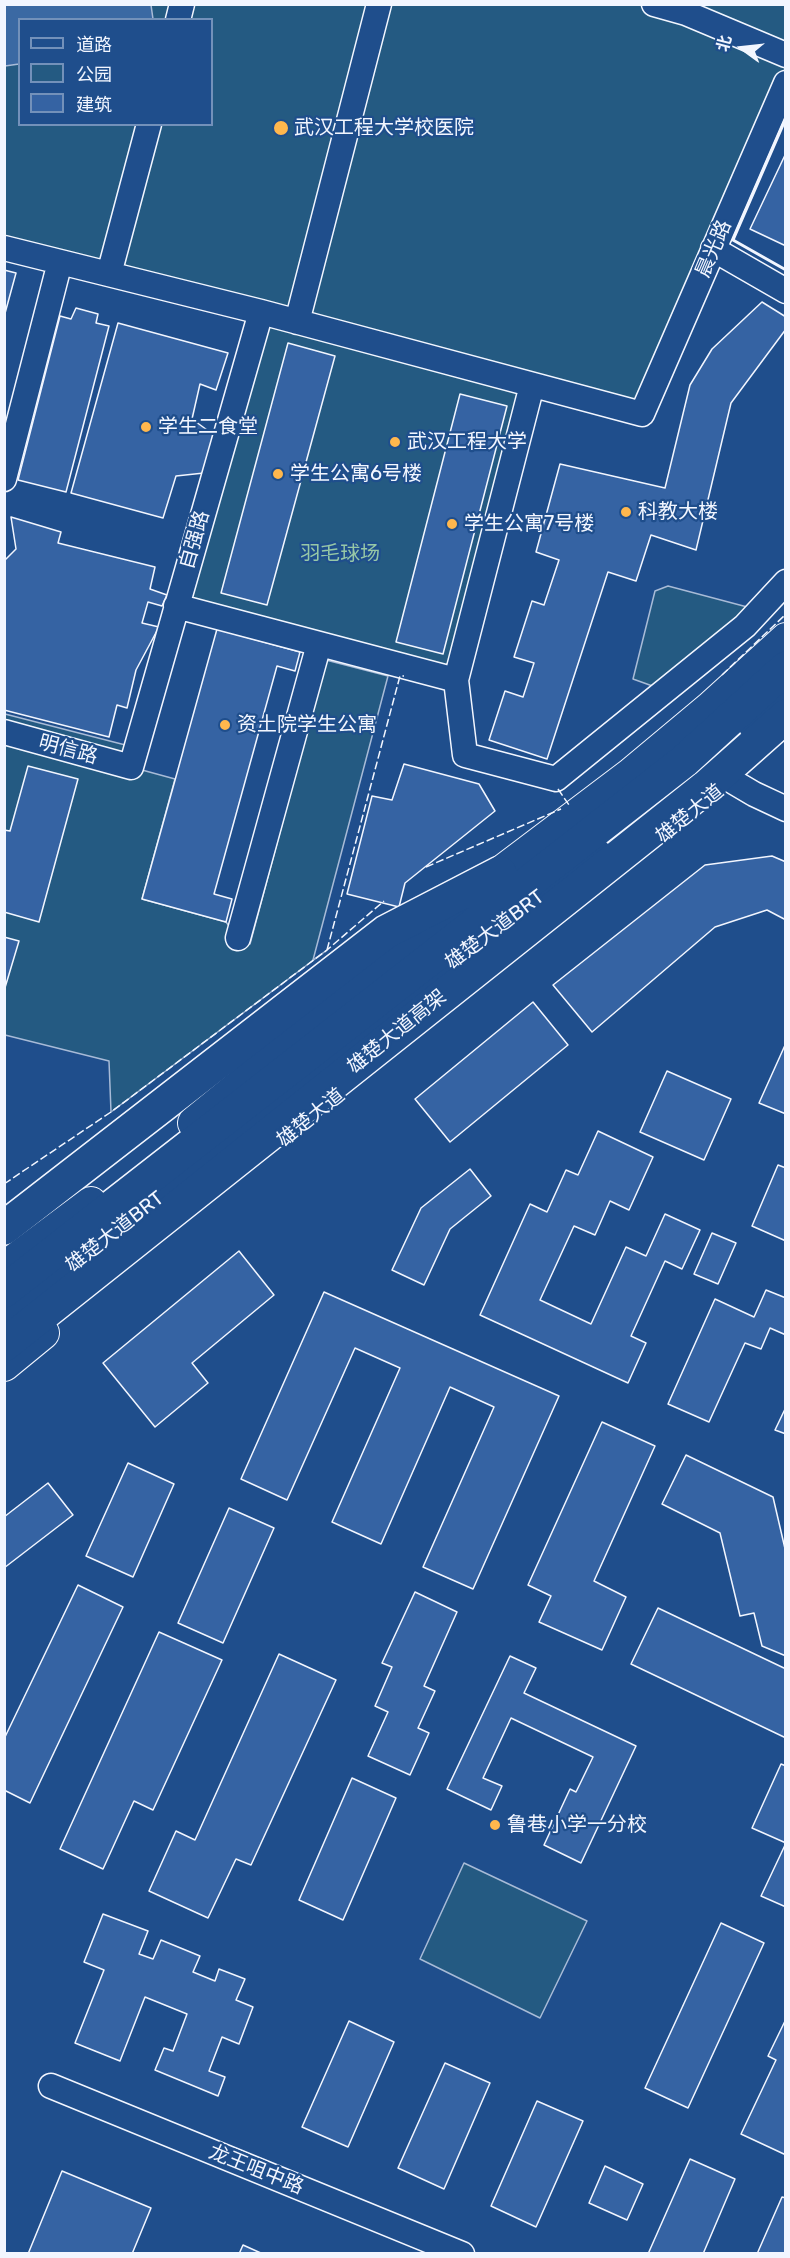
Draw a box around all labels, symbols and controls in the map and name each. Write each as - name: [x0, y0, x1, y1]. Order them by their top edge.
- legend: [18, 18, 213, 126]
- north arrow: [712, 18, 772, 78]
- text: 北: [713, 33, 735, 53]
- text: 道路: [76, 34, 112, 56]
- text: 公园: [76, 64, 112, 86]
- text: 建筑: [76, 94, 112, 116]
- place label: 武汉工程大学校医院: [294, 116, 474, 140]
- marker: 武汉工程大学校医院: [272, 119, 290, 137]
- street label: 晨光路: [691, 217, 737, 281]
- place label: 学生二食堂: [158, 415, 258, 439]
- marker: 学生二食堂: [139, 420, 153, 434]
- place label: 武汉工程大学: [407, 430, 527, 454]
- marker: 武汉工程大学: [388, 435, 402, 449]
- place label: 学生公寓6号楼: [290, 462, 422, 486]
- marker: 学生公寓6号楼: [271, 467, 285, 481]
- place label: 科教大楼: [638, 500, 718, 524]
- marker: 科教大楼: [619, 505, 633, 519]
- street label: 自强路: [175, 508, 215, 572]
- place label: 学生公寓7号楼: [464, 512, 594, 536]
- marker: 学生公寓7号楼: [445, 517, 459, 531]
- park label: 羽毛球场: [300, 542, 380, 566]
- place label: 资土院学生公寓: [237, 713, 377, 737]
- marker: 资土院学生公寓: [218, 718, 232, 732]
- street label: 明信路: [36, 731, 100, 769]
- street label: 雄楚大道: [651, 780, 729, 848]
- street label: 雄楚大道BRT: [441, 885, 549, 975]
- street label: 雄楚大道高架: [343, 985, 451, 1079]
- street label: 雄楚大道: [272, 1084, 350, 1152]
- street label: 雄楚大道BRT: [61, 1186, 169, 1278]
- place label: 鲁巷小学一分校: [507, 1813, 647, 1837]
- marker: 鲁巷小学一分校: [488, 1818, 502, 1832]
- street label: 龙王咀中路: [205, 2140, 307, 2200]

